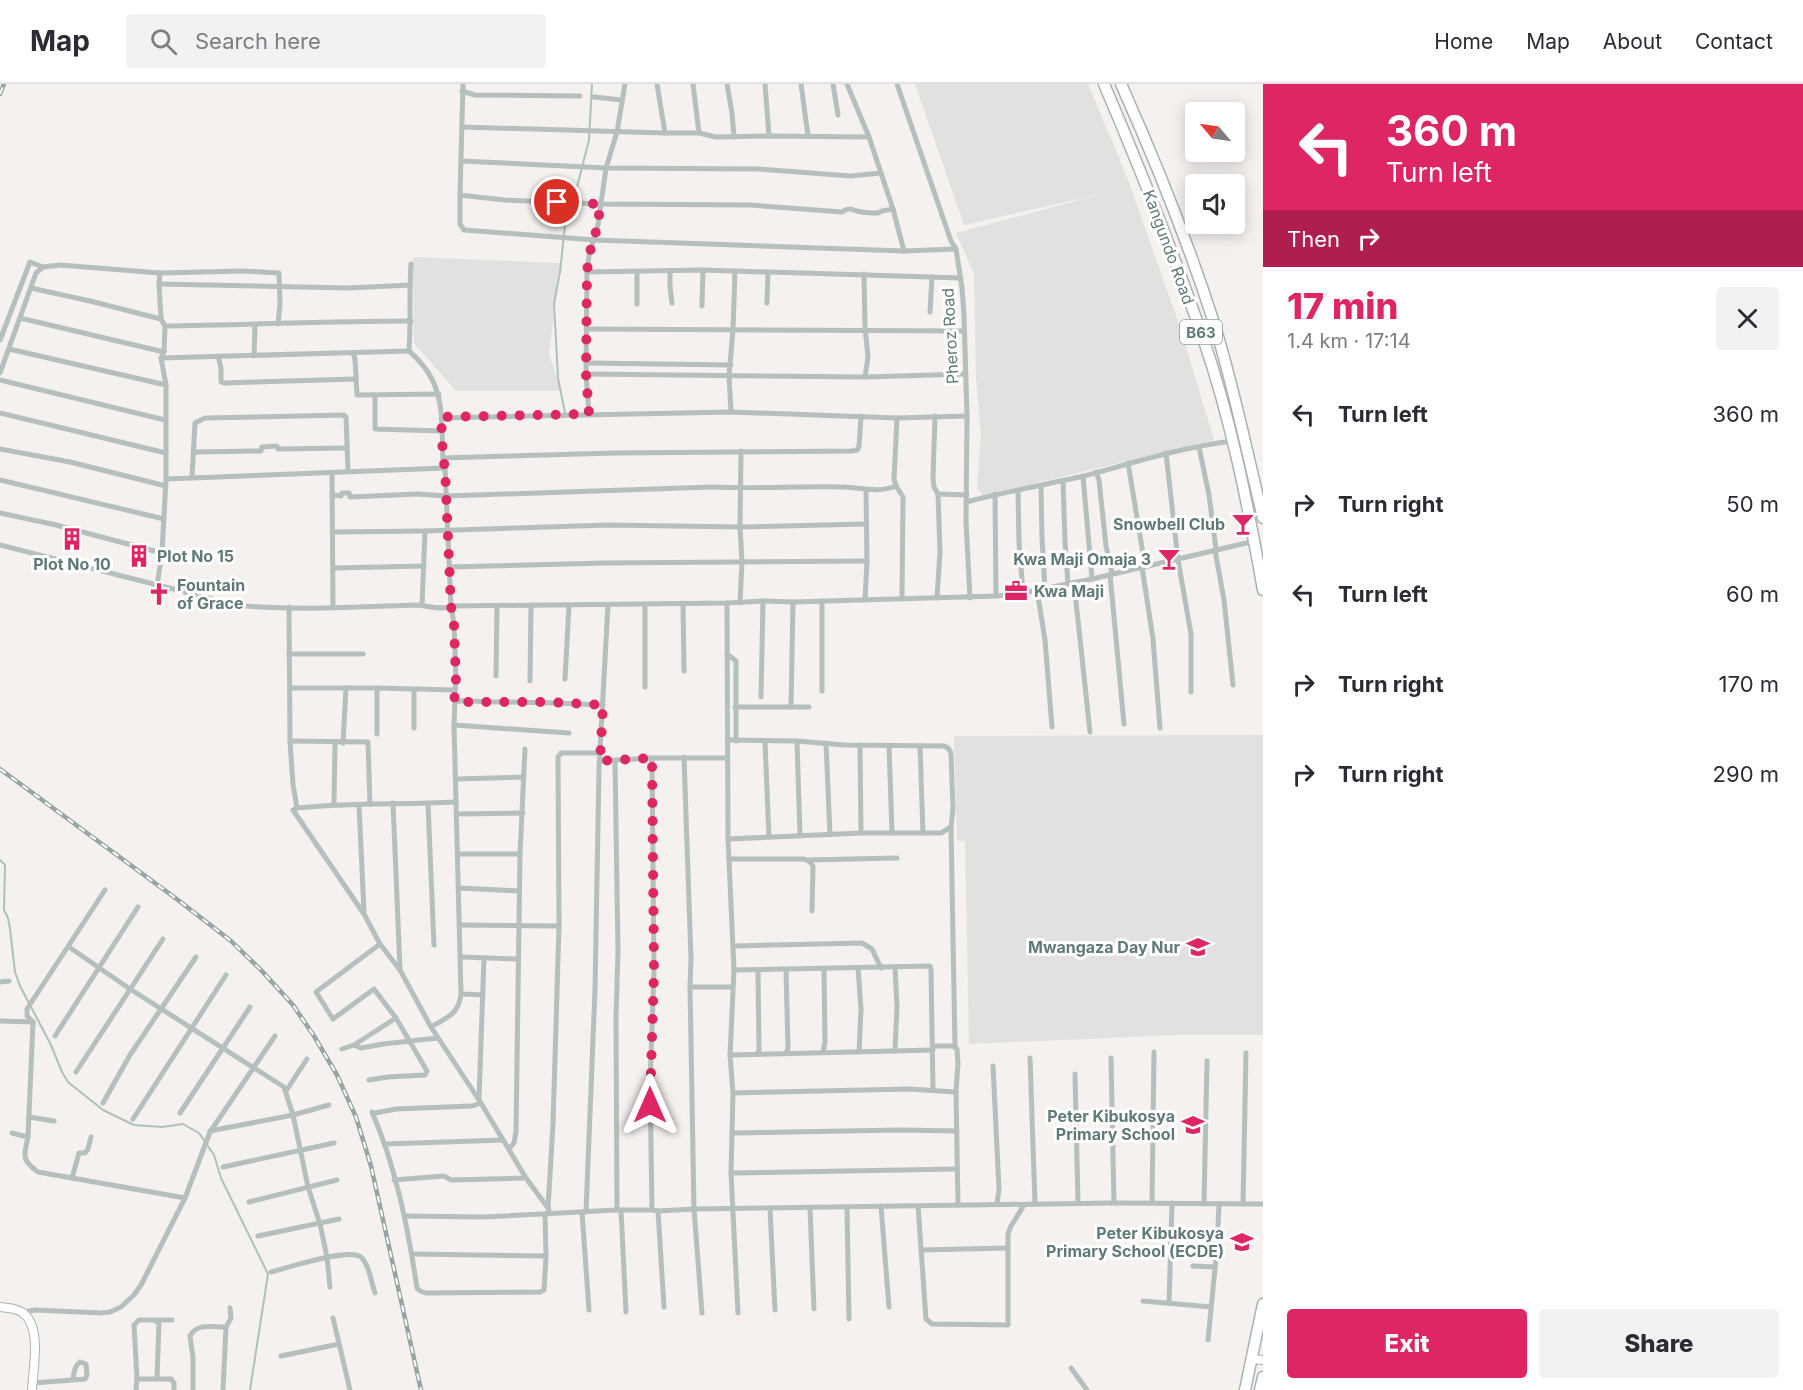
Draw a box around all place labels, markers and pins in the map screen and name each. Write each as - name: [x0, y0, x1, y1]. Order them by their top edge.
- pin: [531, 176, 582, 227]
- bar icon: Snowbell Club: [1230, 511, 1256, 537]
- place label: Snowbell Club: [1113, 514, 1225, 534]
- building icon: Plot No 10: [59, 526, 85, 552]
- building icon: Plot No 15: [126, 543, 152, 569]
- place label: Plot No 15: [157, 546, 234, 566]
- bar icon: Kwa Maji Omaja 3: [1156, 546, 1182, 572]
- place label: Kwa Maji Omaja 3: [1013, 549, 1151, 569]
- place label: Plot No 10: [33, 554, 111, 574]
- place label: Fountain of Grace: [177, 575, 245, 613]
- office icon: Kwa Maji: [1003, 578, 1029, 604]
- church icon: Fountain of Grace: [146, 581, 172, 607]
- place label: Kwa Maji: [1034, 581, 1104, 601]
- school or university icon: Mwangaza Day Nur: [1185, 934, 1211, 960]
- place label: Mwangaza Day Nur: [1028, 937, 1180, 957]
- place label: Peter Kibukosya Primary School: [1047, 1106, 1175, 1144]
- school or university icon: Peter Kibukosya Primary School: [1180, 1112, 1206, 1138]
- place label: Peter Kibukosya Primary School (ECDE): [1046, 1223, 1224, 1261]
- school or university icon: Peter Kibukosya Primary School (ECDE): [1229, 1229, 1255, 1255]

